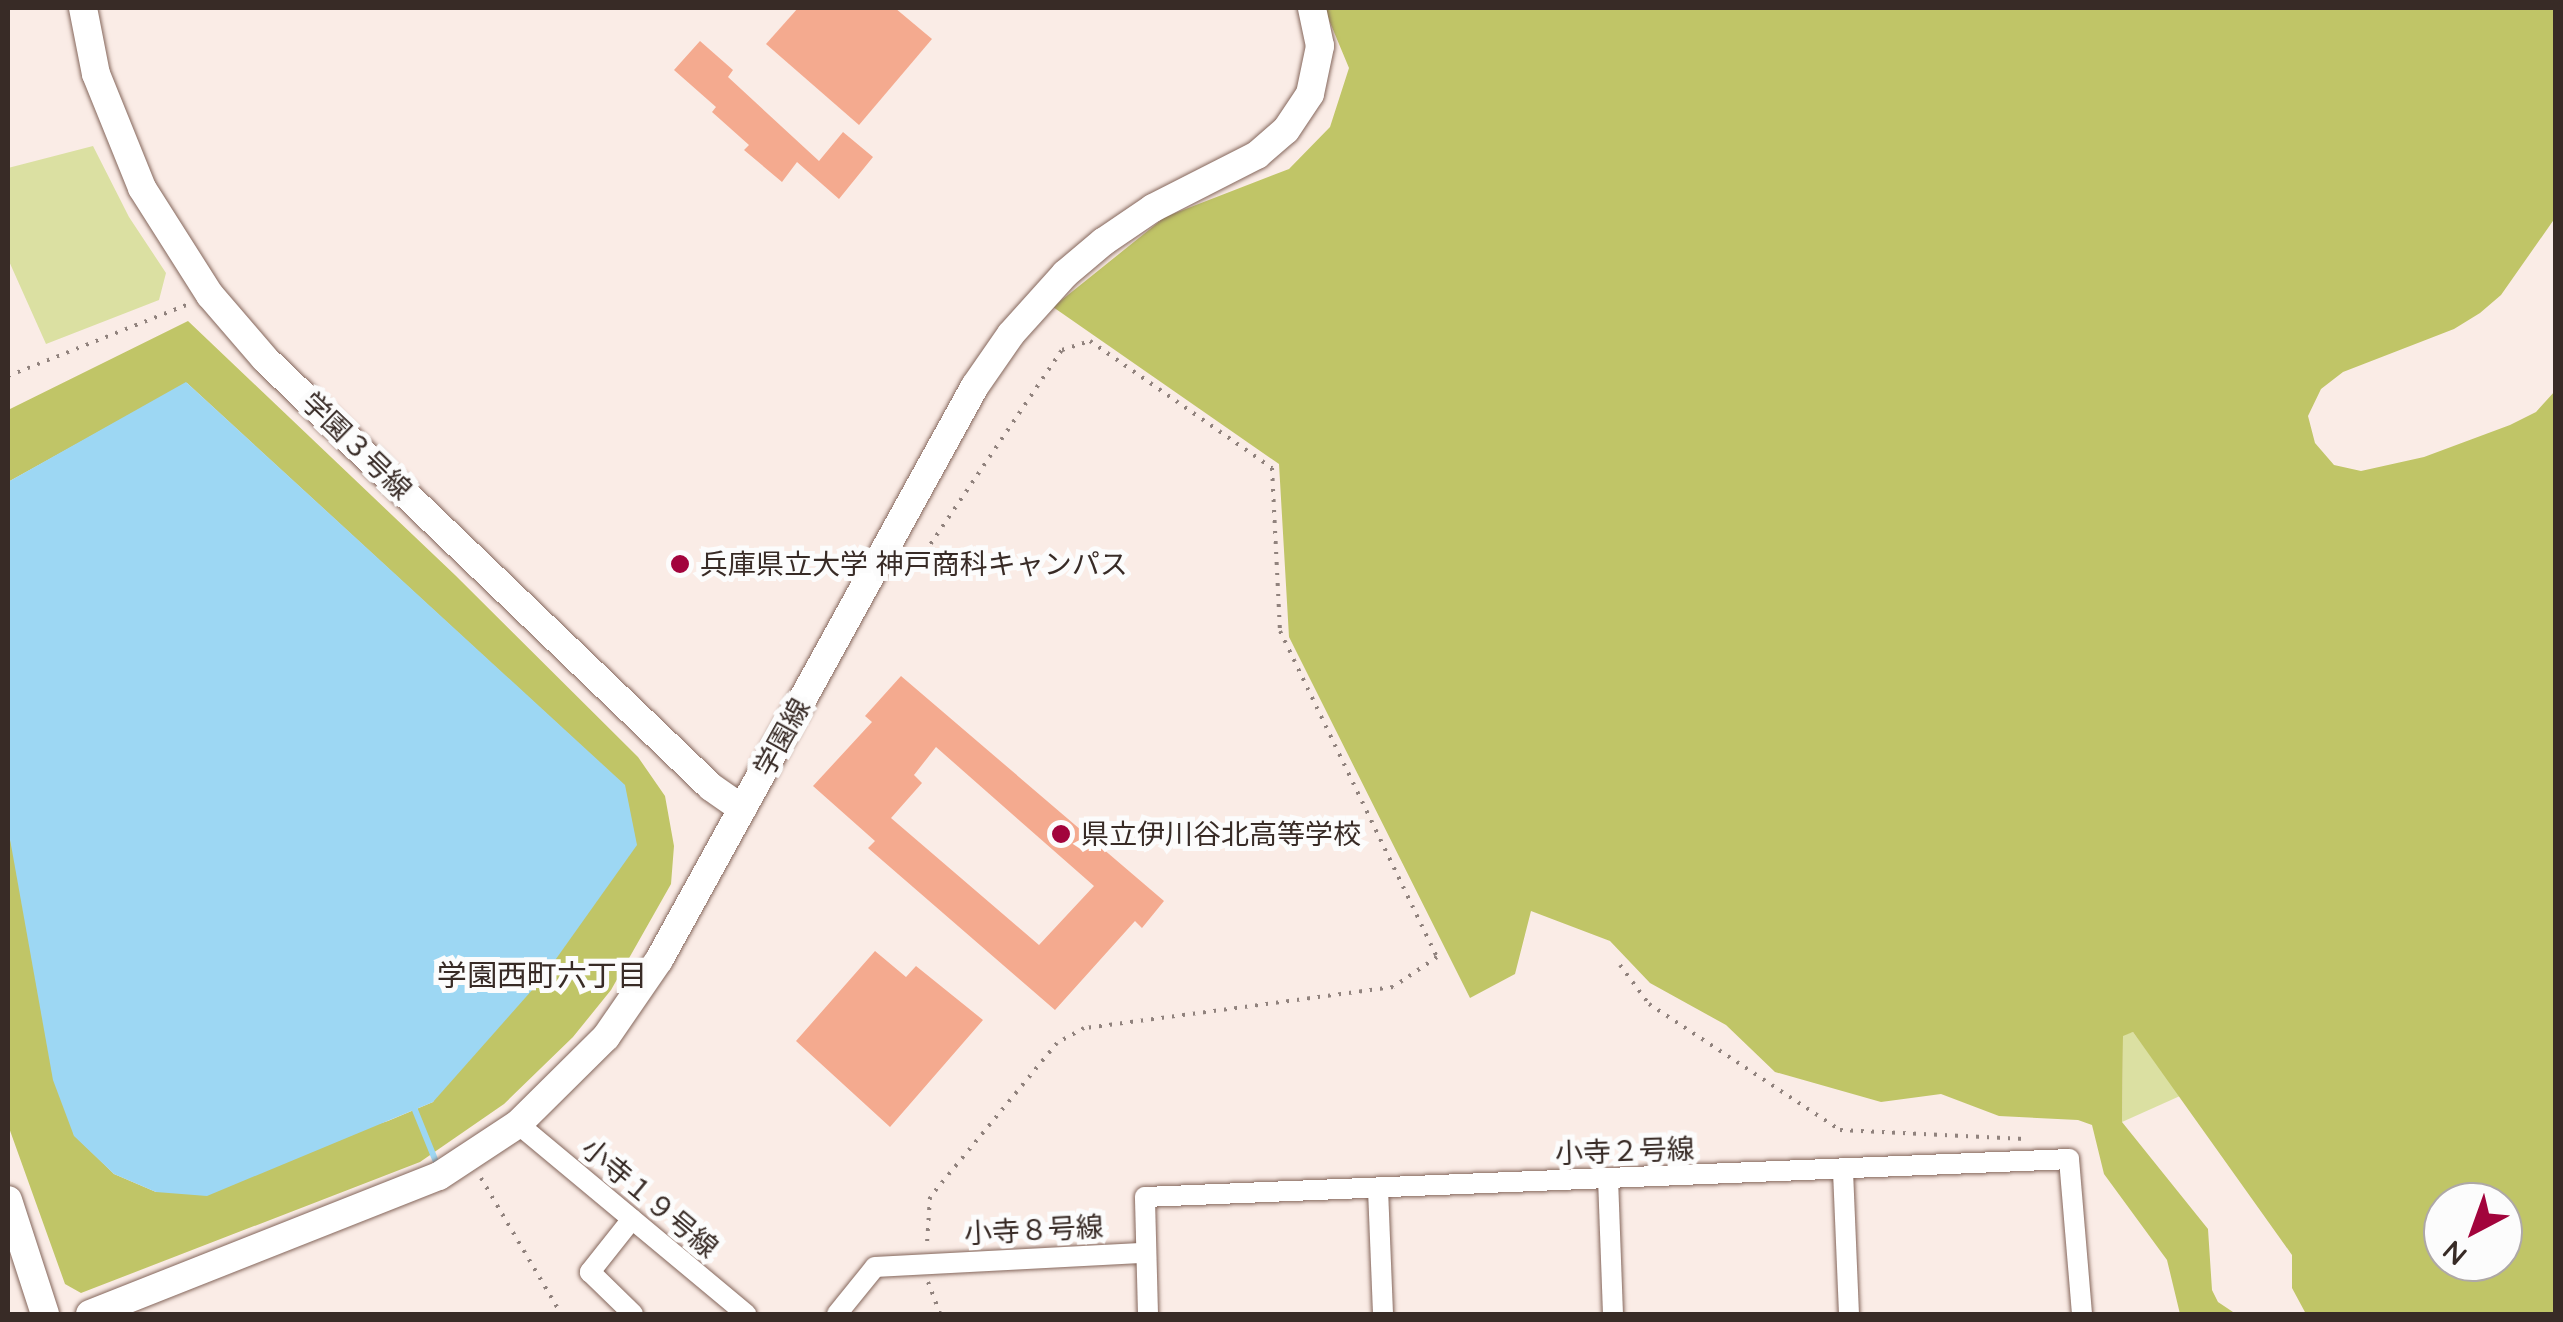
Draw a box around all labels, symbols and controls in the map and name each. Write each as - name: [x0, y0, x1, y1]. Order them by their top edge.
- street label: 学園３号線: [295, 385, 419, 507]
- place label: 兵庫県立大学 神戸商科キャンパス: [700, 547, 1128, 581]
- marker: 兵庫県立大学 神戸商科キャンパス: [669, 553, 691, 575]
- street label: 学園線: [747, 692, 817, 782]
- place label: 県立伊川谷北高等学校: [1081, 817, 1361, 851]
- marker: 県立伊川谷北高等学校: [1050, 823, 1072, 845]
- district label: 学園西町六丁目: [437, 957, 647, 993]
- street label: 小寺１９号線: [575, 1131, 725, 1265]
- street label: 小寺２号線: [1554, 1132, 1696, 1170]
- north arrow: [2423, 1182, 2523, 1282]
- street label: 小寺８号線: [963, 1210, 1105, 1250]
- text: N: [2435, 1234, 2474, 1273]

